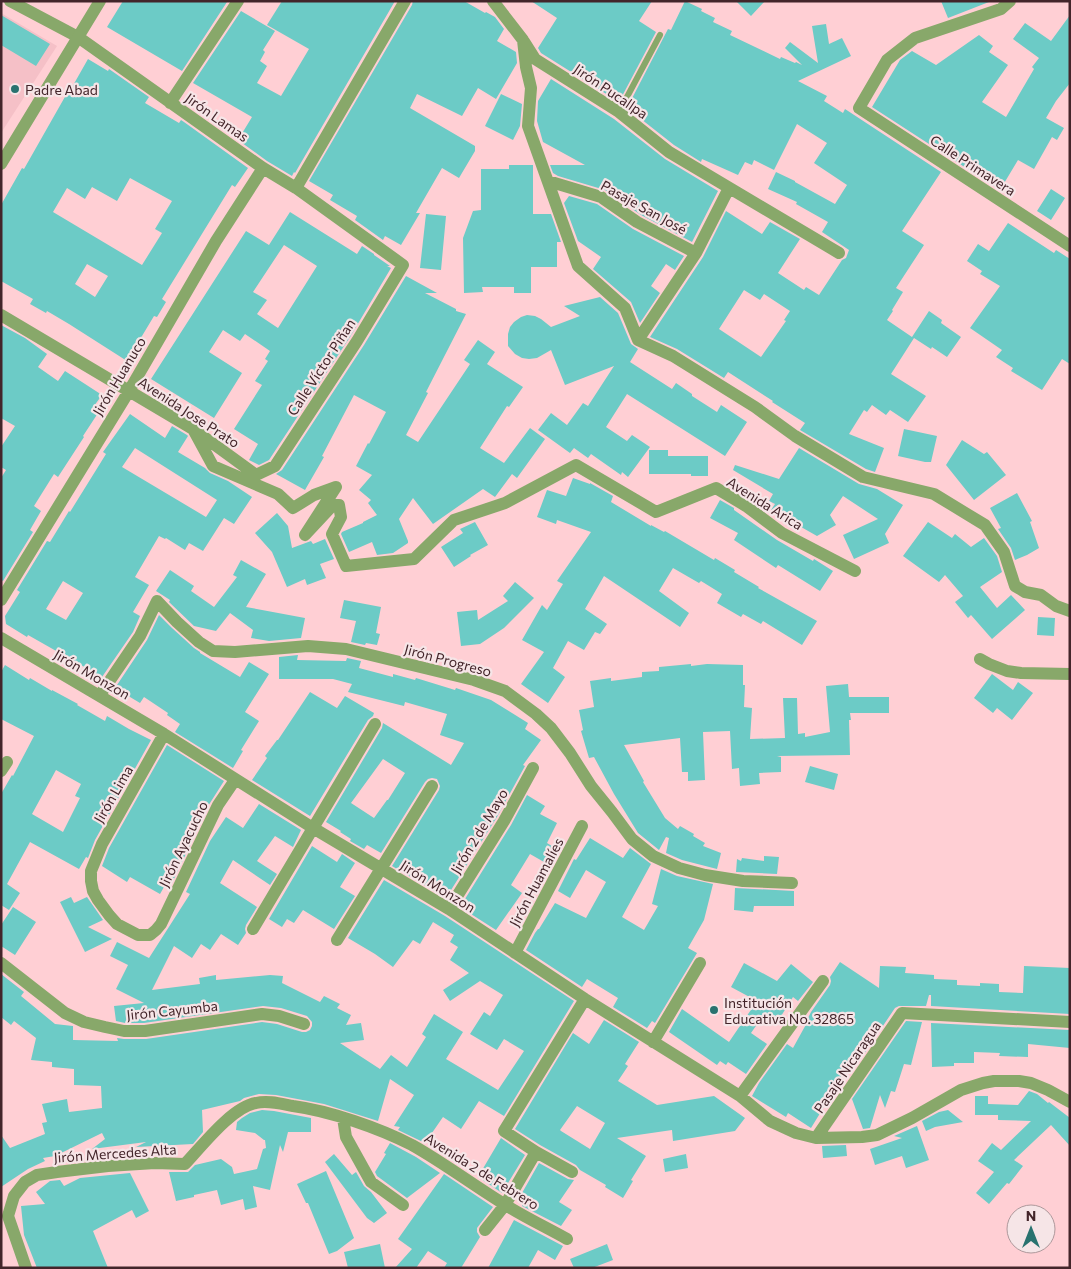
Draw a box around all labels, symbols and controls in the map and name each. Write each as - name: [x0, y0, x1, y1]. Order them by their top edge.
- street label: Jirón Pucallpa: [571, 60, 651, 122]
- place label: Padre Abad: [25, 81, 98, 98]
- marker: Padre Abad: [9, 83, 21, 95]
- street label: Jirón Lamas: [182, 89, 252, 145]
- street label: Calle Primavera: [927, 131, 1019, 199]
- street label: Pasaje San José: [598, 176, 690, 238]
- street label: Calle Víctor Piñan: [283, 315, 359, 419]
- street label: Jirón Huanuco: [89, 334, 149, 418]
- street label: Avenida Jose Prato: [135, 373, 243, 451]
- street label: Avenida Arica: [724, 473, 806, 533]
- street label: Jirón Progreso: [402, 640, 494, 680]
- street label: Jirón Monzon: [51, 645, 133, 703]
- street label: Jirón Lima: [90, 762, 136, 826]
- street label: Jirón 2 de Mayo: [447, 785, 511, 877]
- street label: Jirón Ayacucho: [155, 798, 211, 890]
- street label: Jirón Huamalíes: [505, 835, 567, 929]
- street label: Jirón Monzon: [397, 856, 479, 916]
- place label: Institución Educativa No. 32865: [724, 994, 854, 1027]
- street label: Jirón Cayumba: [125, 997, 219, 1023]
- marker: Institución Educativa No. 32865: [708, 1004, 720, 1016]
- street label: Pasaje Nicaragua: [810, 1018, 884, 1116]
- street label: Avenida 2 de Febrero: [422, 1129, 542, 1213]
- street label: Jirón Mercedes Alta: [53, 1140, 177, 1166]
- north arrow: [1006, 1204, 1056, 1254]
- text: N: [1026, 1207, 1036, 1224]

